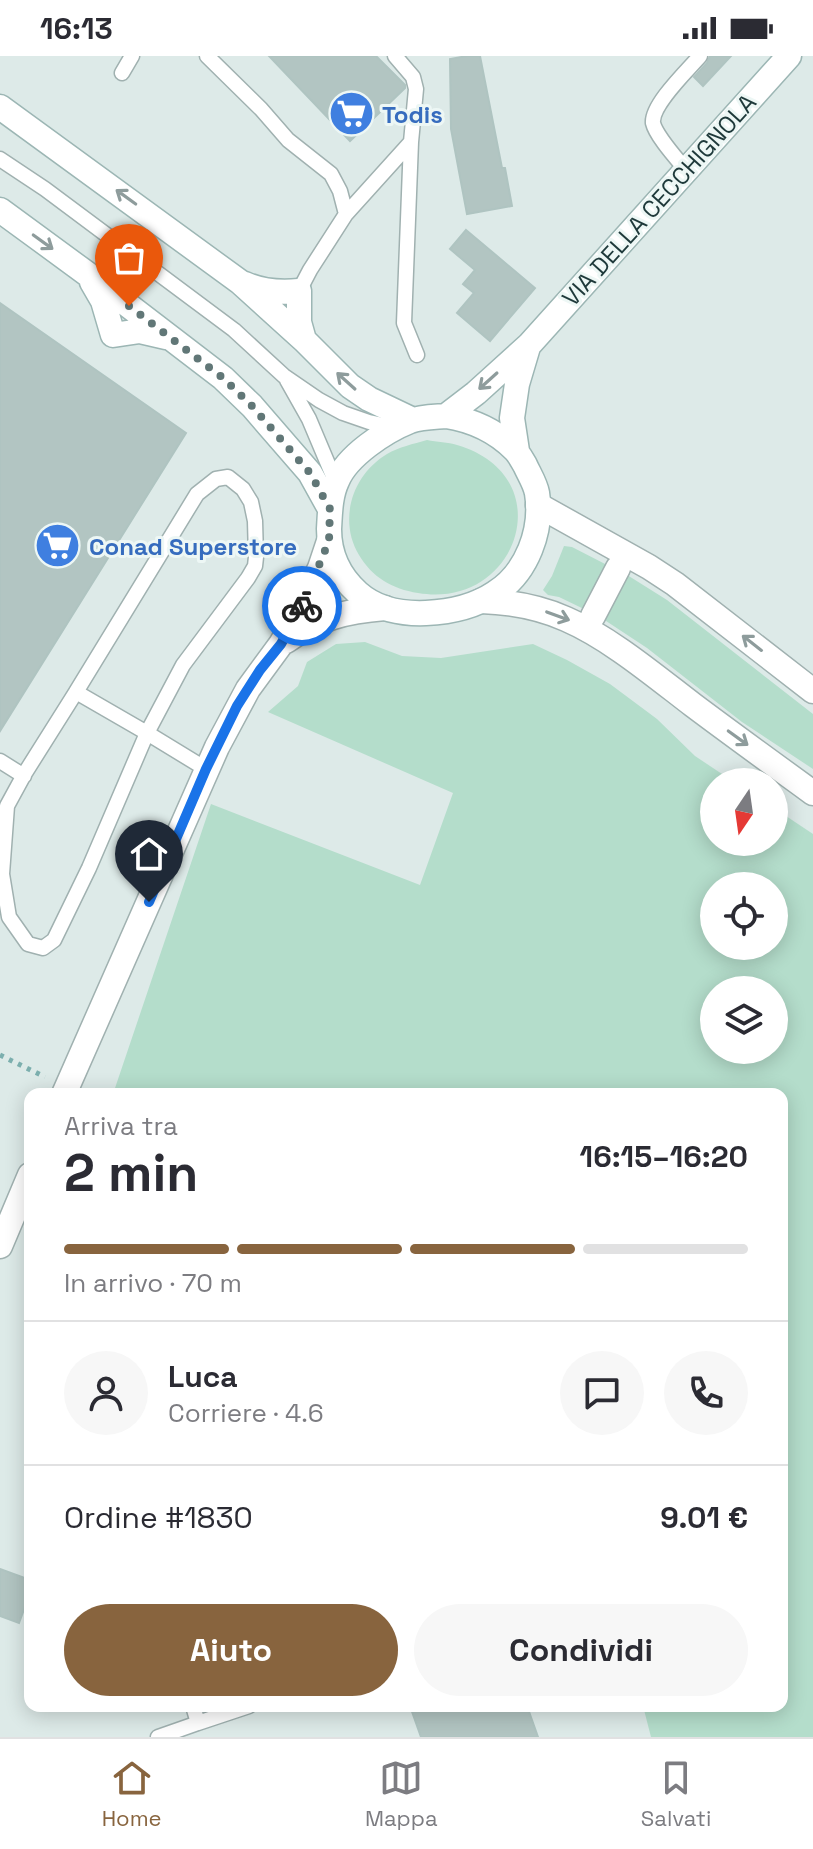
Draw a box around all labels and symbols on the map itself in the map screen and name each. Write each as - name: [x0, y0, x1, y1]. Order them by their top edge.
- street label: VIA DELLA CECCHIGNOLA: [555, 87, 763, 313]
- supermarket icon: Todis: [327, 90, 375, 138]
- place label: Todis: [382, 99, 443, 130]
- one-way arrow: [115, 189, 137, 205]
- pin: [95, 224, 163, 306]
- one-way arrow: [32, 233, 53, 250]
- one-way arrow: [479, 372, 499, 390]
- one-way arrow: [337, 373, 357, 391]
- supermarket icon: Conad Superstore: [34, 522, 82, 570]
- place label: Conad Superstore: [89, 531, 297, 562]
- courier: [262, 566, 342, 646]
- one-way arrow: [545, 610, 569, 624]
- one-way arrow: [742, 634, 763, 651]
- one-way arrow: [727, 730, 749, 747]
- north arrow: [700, 768, 788, 856]
- pin: [115, 820, 183, 902]

